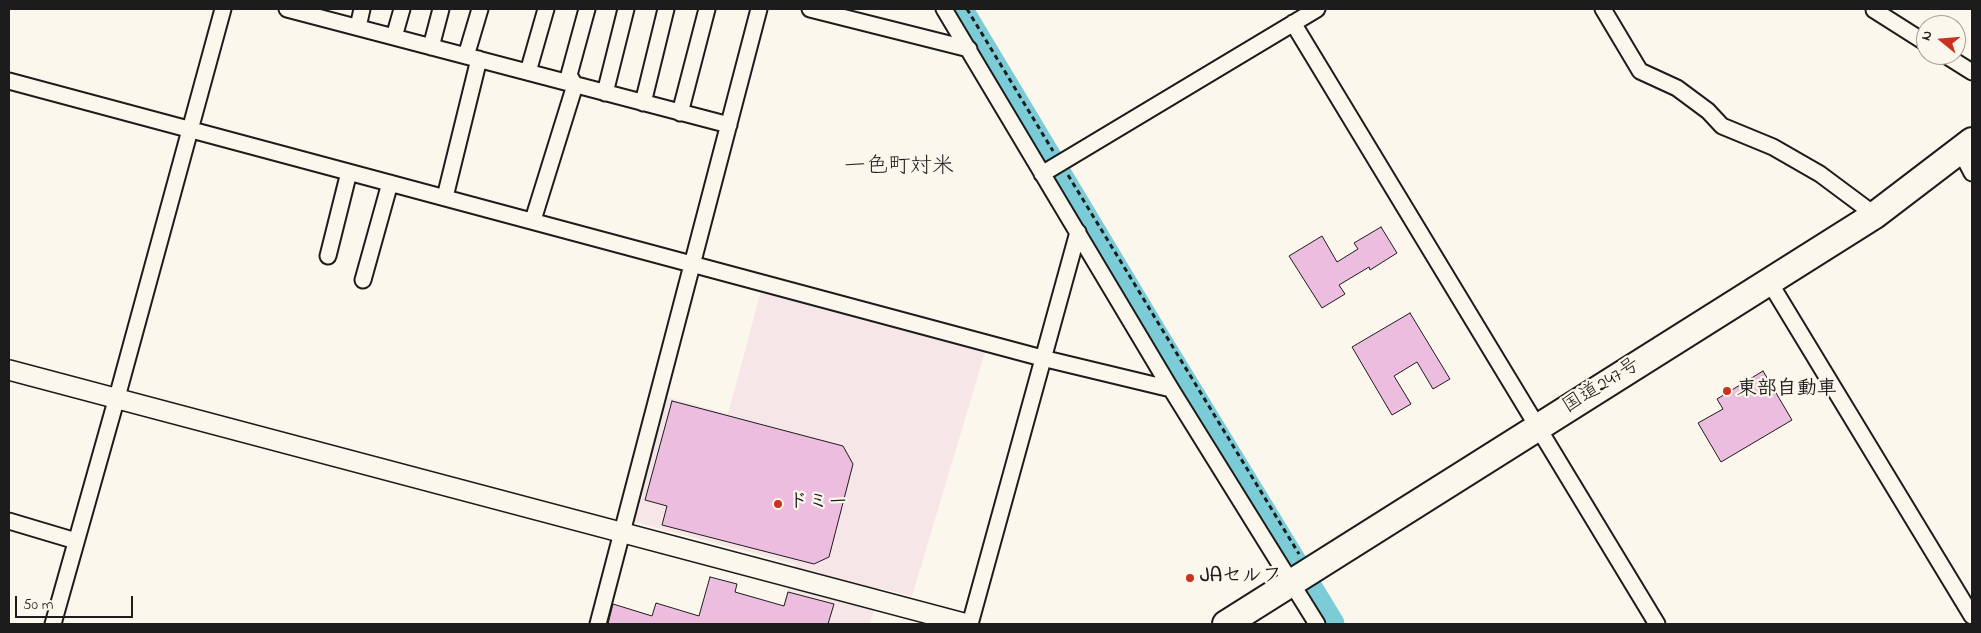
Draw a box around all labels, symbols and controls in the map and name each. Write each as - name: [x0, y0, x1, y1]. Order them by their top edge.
- north arrow: [1916, 15, 1966, 65]
- text: N: [1916, 28, 1939, 43]
- district label: 一色町対米: [844, 155, 954, 181]
- street label: 国道247号: [1559, 354, 1645, 420]
- place label: 東部自動車: [1737, 379, 1837, 403]
- marker: 東部自動車: [1721, 385, 1733, 397]
- place label: ドミー: [788, 492, 848, 516]
- marker: ドミー: [772, 498, 784, 510]
- place label: JAセルフ: [1200, 566, 1282, 590]
- marker: JAセルフ: [1184, 572, 1196, 584]
- scale bar: [18, 586, 135, 618]
- text: 50 m: [23, 594, 53, 616]

